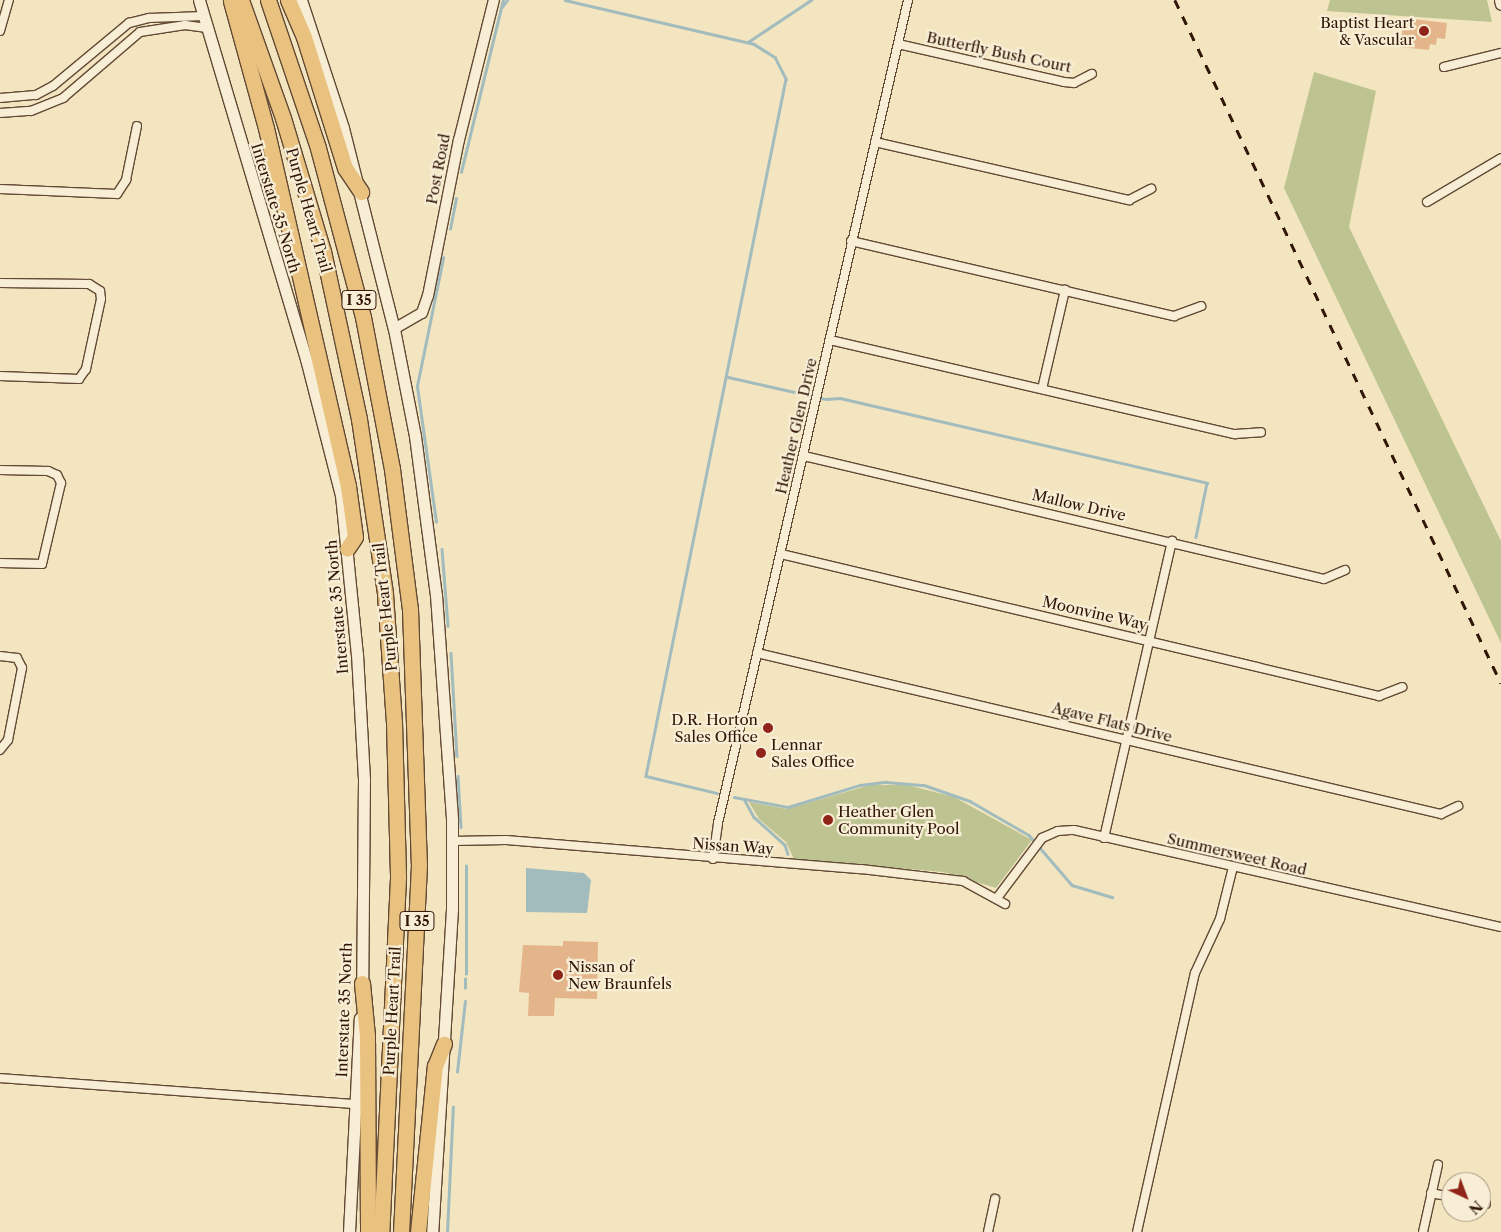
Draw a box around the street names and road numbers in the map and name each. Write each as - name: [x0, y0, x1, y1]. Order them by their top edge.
- street label: Butterfly Bush Court: [925, 28, 1073, 76]
- street label: Post Road: [422, 132, 454, 206]
- street label: Interstate 35 North: [248, 141, 304, 275]
- street label: Purple Heart Trail: [283, 145, 335, 275]
- road number: I 35: [340, 288, 378, 312]
- street label: Heather Glen Drive: [772, 356, 820, 496]
- street label: Mallow Drive: [1030, 485, 1128, 525]
- street label: Interstate 35 North: [322, 539, 352, 675]
- street label: Purple Heart Trail: [369, 542, 401, 672]
- street label: Moonvine Way: [1041, 592, 1149, 634]
- street label: Agave Flats Drive: [1050, 698, 1174, 746]
- street label: Summersweet Road: [1166, 829, 1308, 879]
- street label: Nissan Way: [691, 834, 775, 858]
- road number: I 35: [398, 909, 436, 932]
- street label: Interstate 35 North: [333, 942, 355, 1078]
- street label: Purple Heart Trail: [380, 946, 404, 1076]

